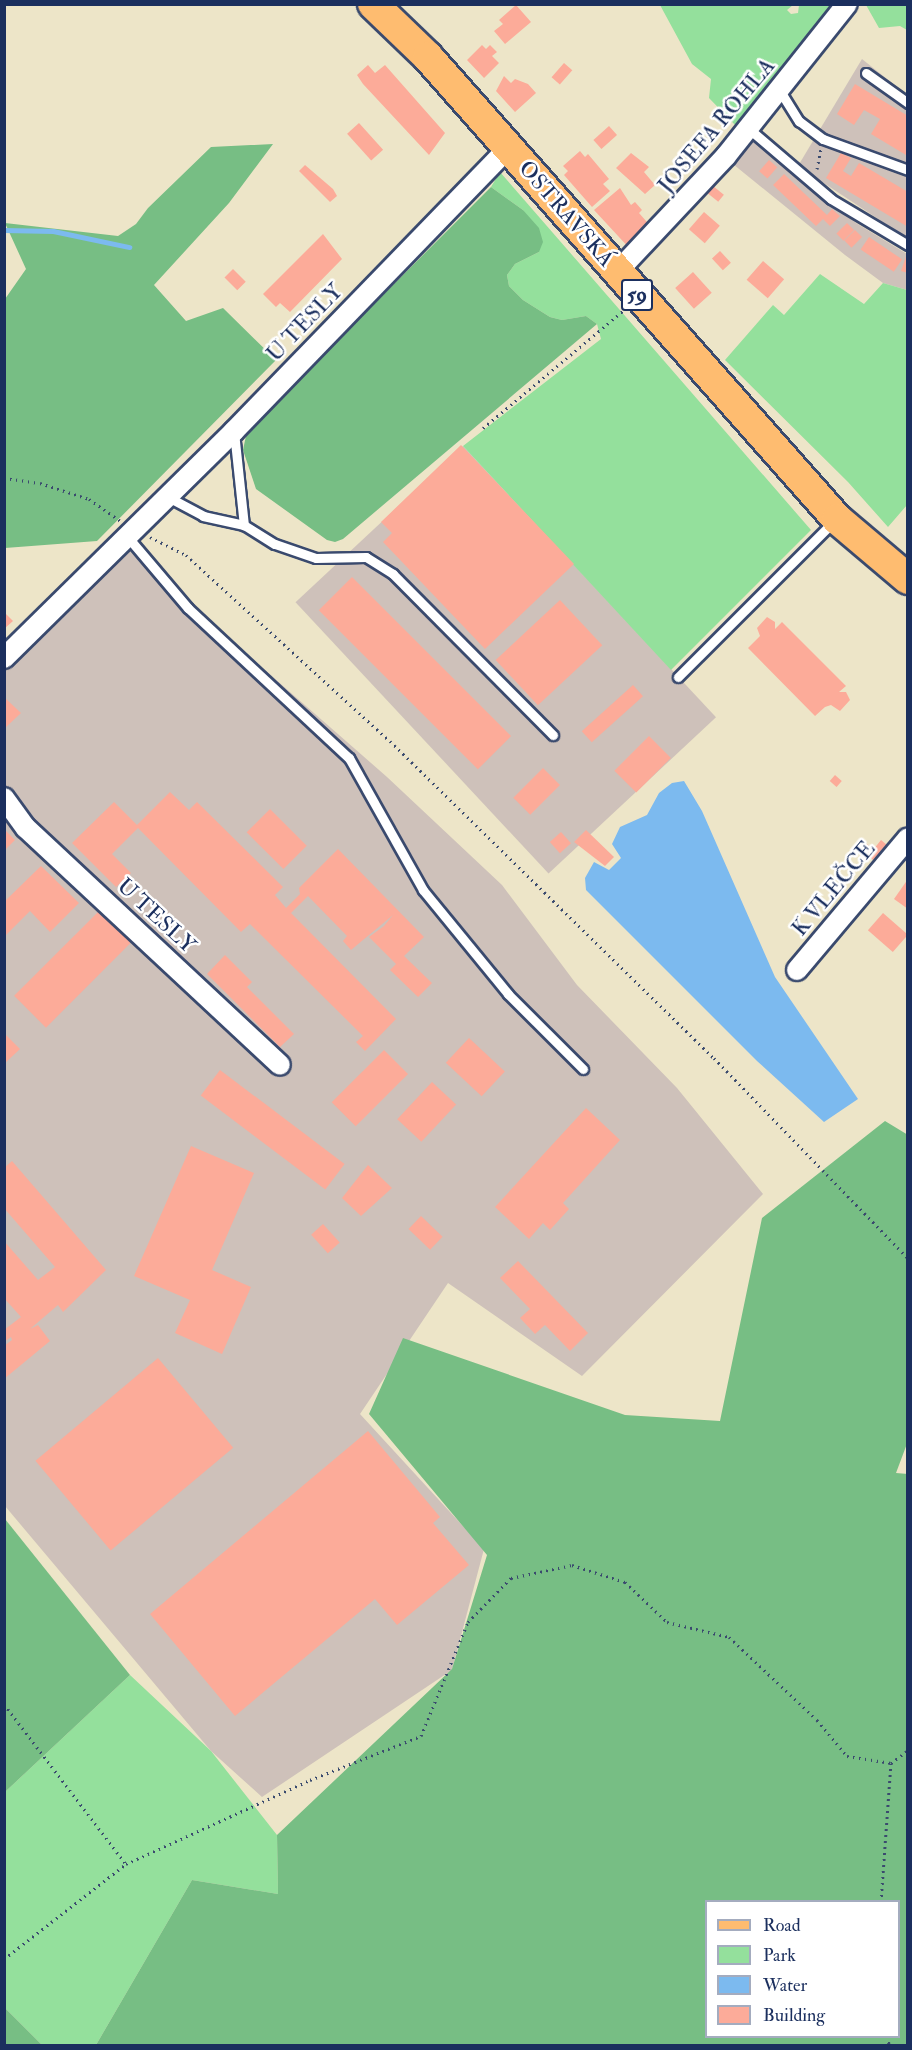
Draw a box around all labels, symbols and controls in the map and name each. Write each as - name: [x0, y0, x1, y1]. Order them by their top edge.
- street label: JOSEFA ROHLA: [653, 53, 781, 199]
- street label: OSTRAVSKÁ: [513, 156, 619, 272]
- road number: 59: [620, 277, 654, 313]
- street label: U TESLY: [262, 279, 348, 367]
- street label: K VLEČCE: [787, 836, 881, 942]
- street label: U TESLY: [111, 873, 201, 959]
- legend: [705, 1900, 900, 2038]
- text: Road: [763, 1914, 801, 1937]
- text: Park: [763, 1944, 796, 1967]
- text: Water: [763, 1974, 807, 1997]
- text: Building: [763, 2004, 825, 2027]

